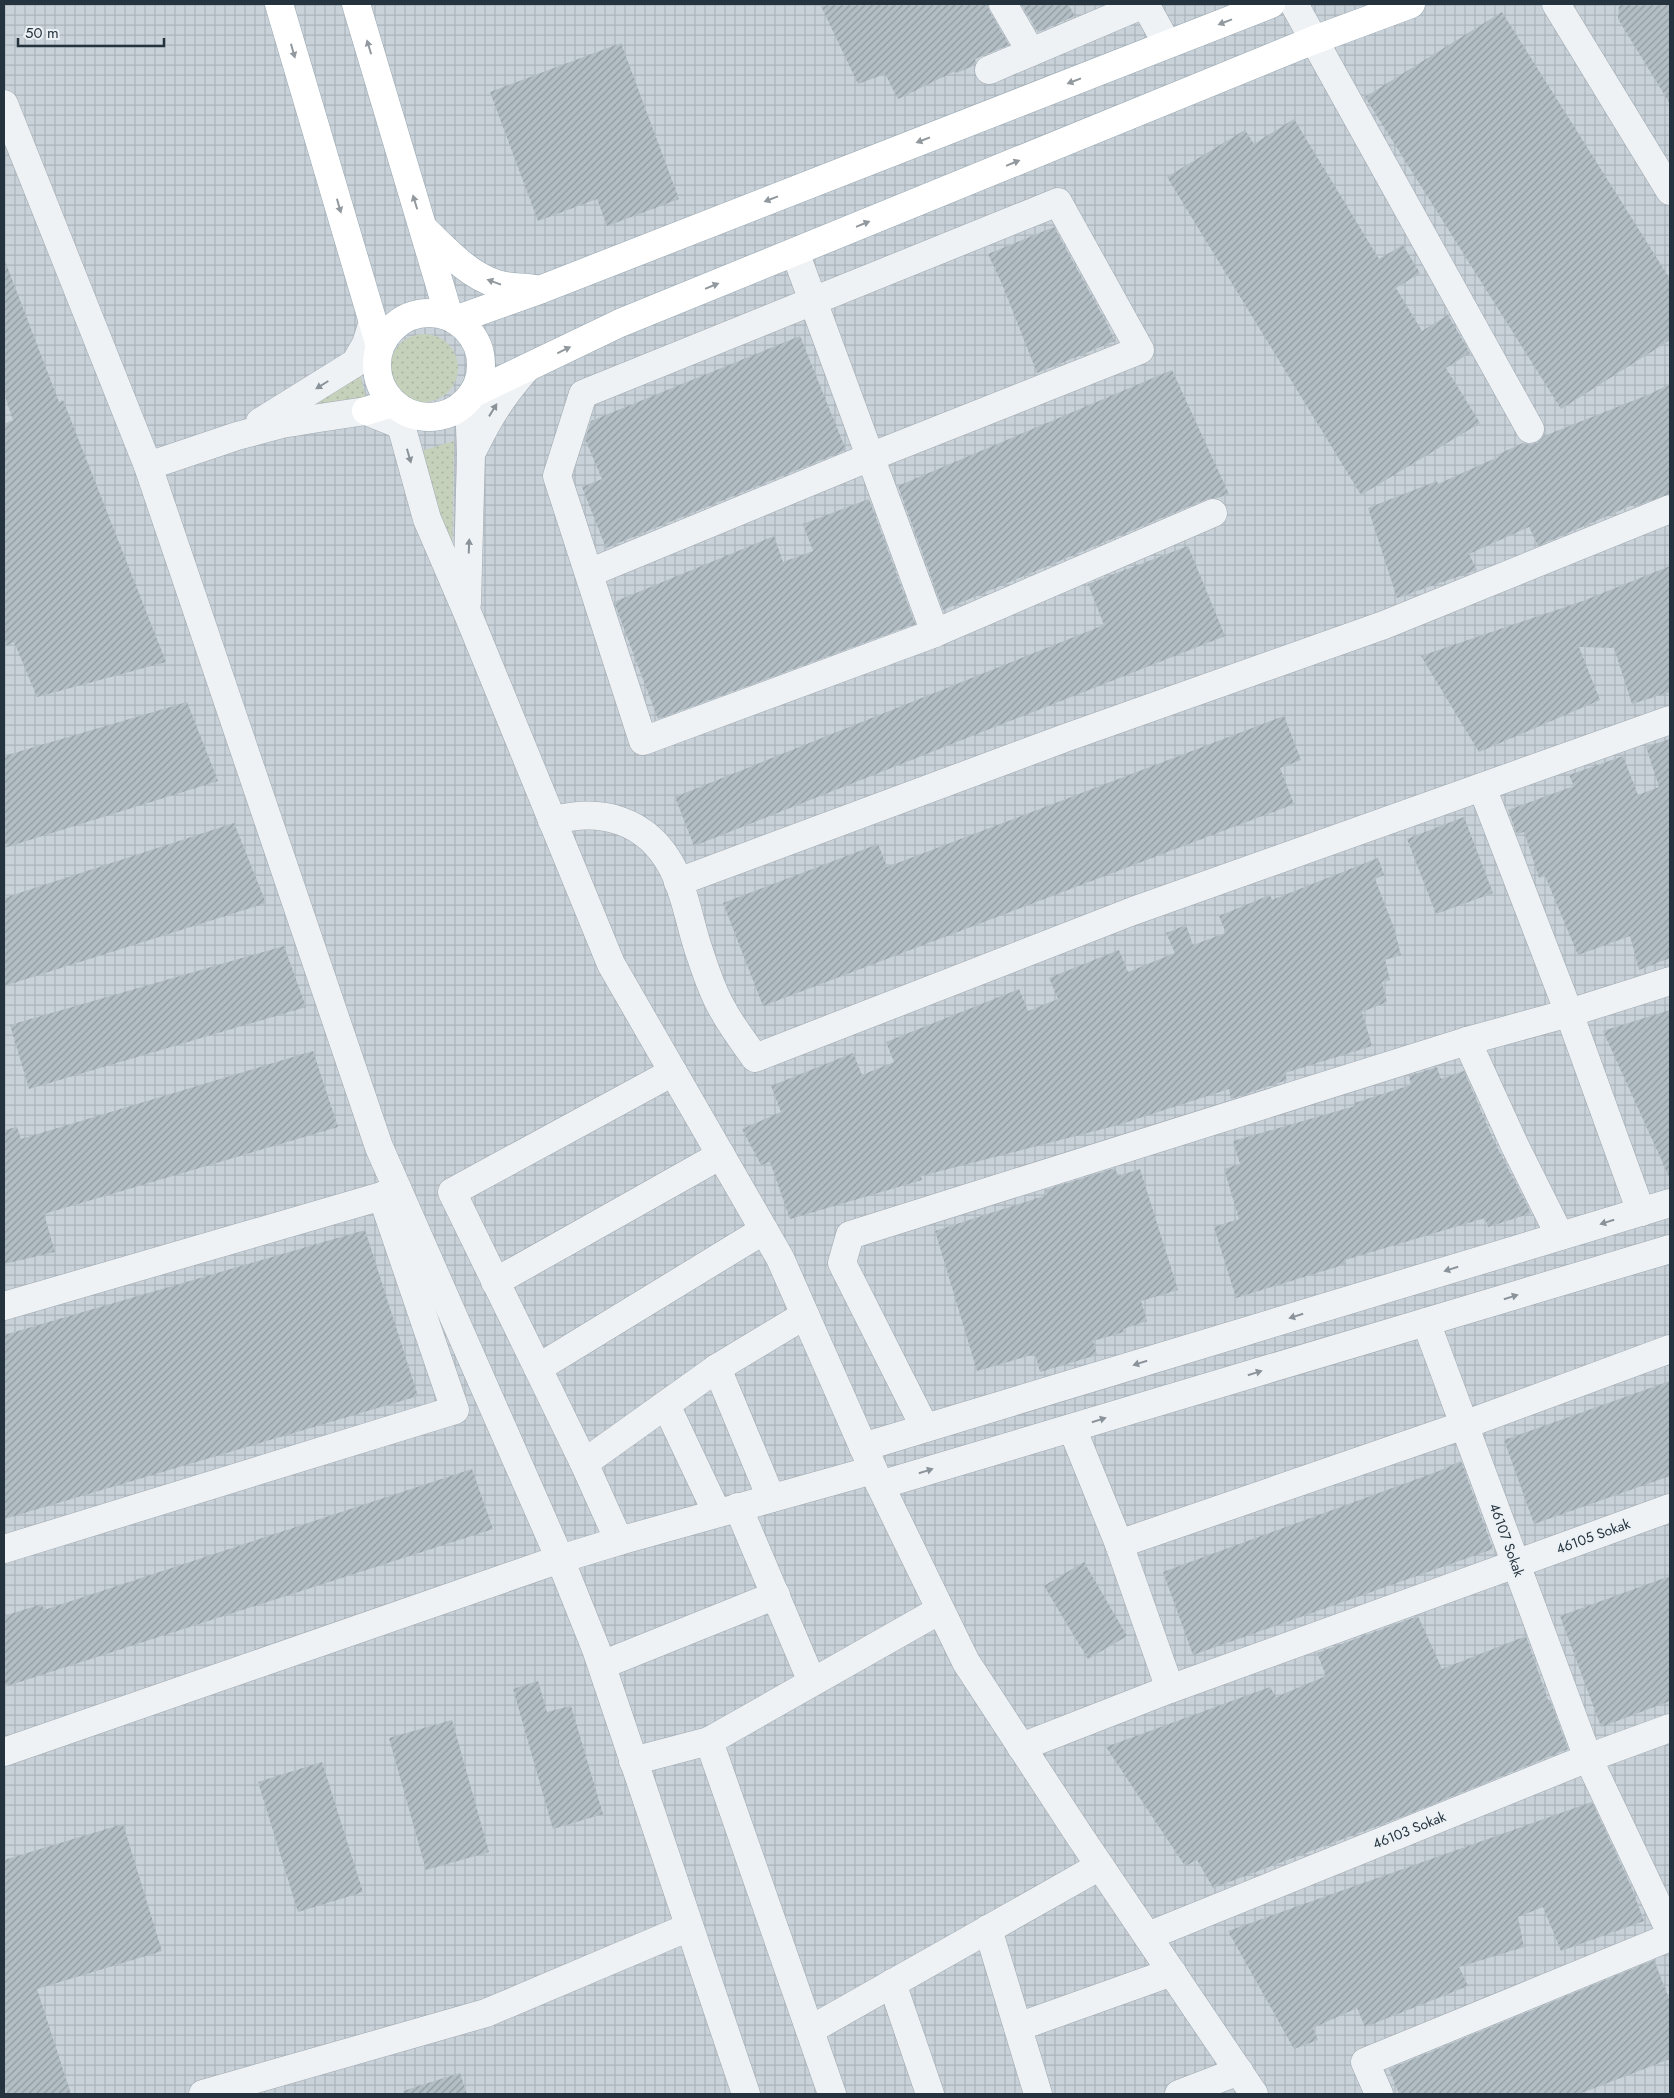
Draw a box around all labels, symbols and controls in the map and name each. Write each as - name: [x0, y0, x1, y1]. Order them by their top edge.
- scale bar: [18, 15, 164, 47]
- one-way arrow: [1218, 18, 1232, 26]
- text: 50 m: [25, 22, 59, 44]
- one-way arrow: [364, 39, 372, 54]
- one-way arrow: [289, 43, 297, 58]
- one-way arrow: [1066, 77, 1081, 85]
- one-way arrow: [915, 136, 930, 144]
- one-way arrow: [1006, 159, 1021, 166]
- one-way arrow: [411, 195, 419, 210]
- one-way arrow: [764, 196, 779, 204]
- one-way arrow: [335, 199, 343, 214]
- one-way arrow: [856, 220, 870, 228]
- one-way arrow: [486, 278, 501, 286]
- one-way arrow: [705, 281, 720, 289]
- one-way arrow: [556, 346, 571, 355]
- one-way arrow: [316, 380, 329, 389]
- one-way arrow: [489, 404, 498, 417]
- one-way arrow: [405, 449, 413, 464]
- one-way arrow: [465, 537, 473, 553]
- one-way arrow: [1599, 1218, 1614, 1226]
- one-way arrow: [1444, 1265, 1459, 1273]
- one-way arrow: [1503, 1292, 1518, 1300]
- one-way arrow: [1288, 1312, 1303, 1320]
- one-way arrow: [1133, 1359, 1148, 1367]
- one-way arrow: [1247, 1369, 1262, 1377]
- one-way arrow: [1092, 1415, 1107, 1423]
- one-way arrow: [919, 1467, 934, 1475]
- street label: 46107 Sokak: [1484, 1500, 1530, 1580]
- street label: 46105 Sokak: [1553, 1513, 1634, 1559]
- street label: 46103 Sokak: [1369, 1806, 1449, 1854]

